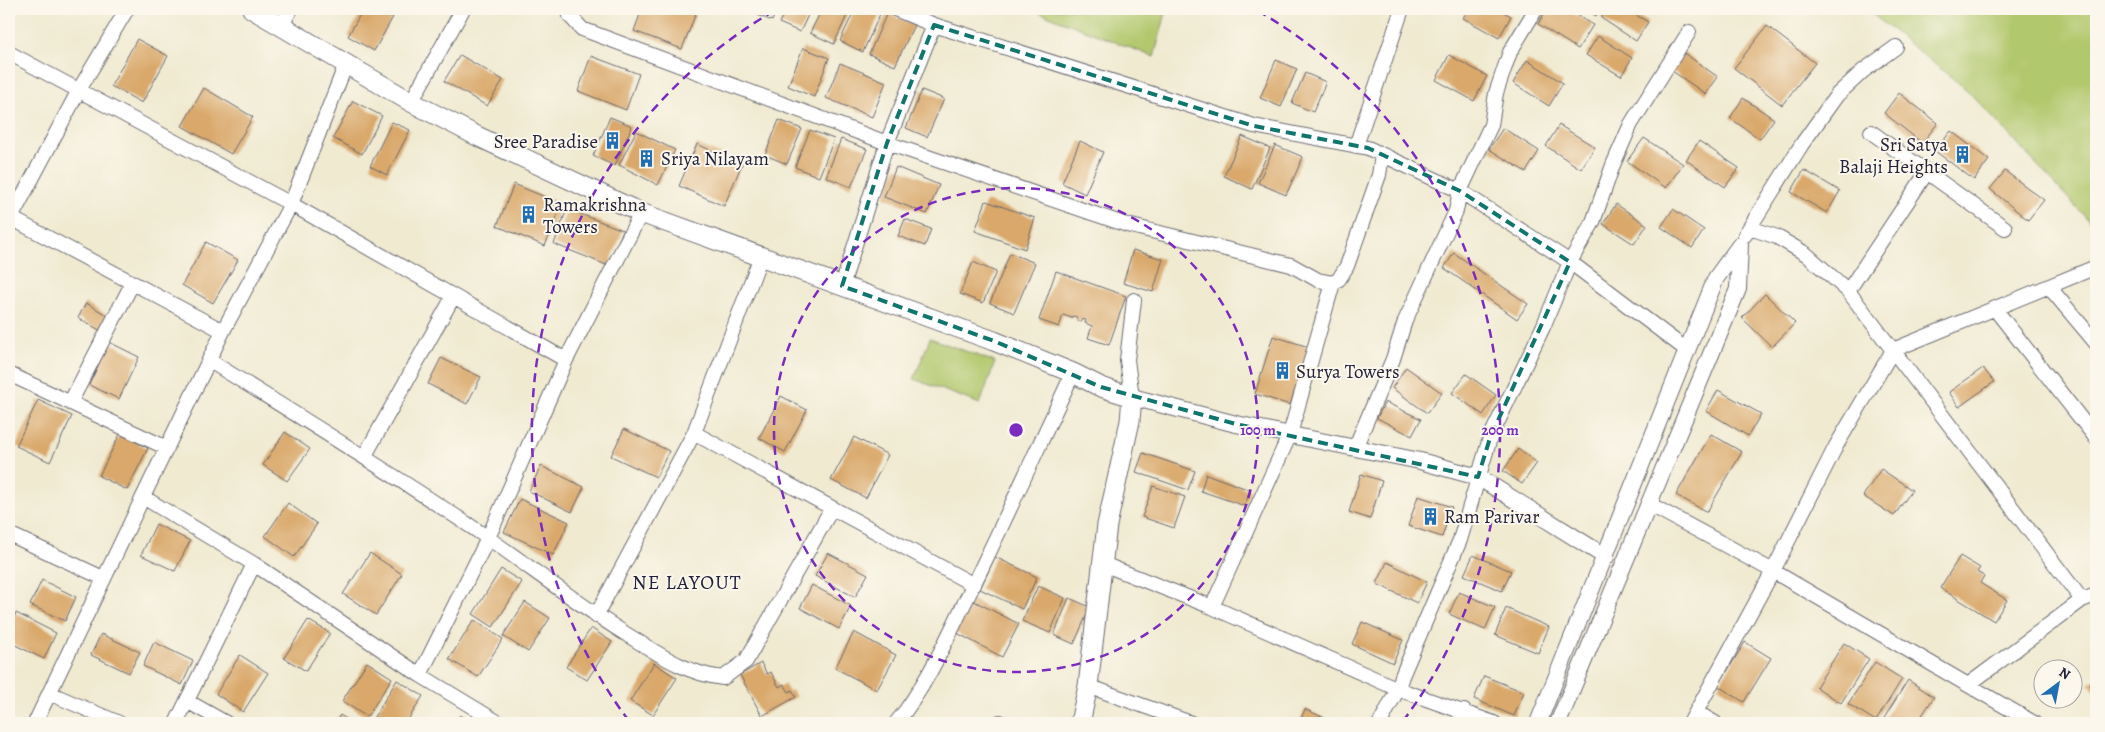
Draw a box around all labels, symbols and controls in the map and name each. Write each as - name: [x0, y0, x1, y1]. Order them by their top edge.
- place label: Sree Paradise: [494, 129, 598, 155]
- building icon: Sree Paradise: [602, 131, 622, 151]
- place label: Sri Satya Balaji Heights: [1839, 132, 1948, 180]
- building icon: Sri Satya Balaji Heights: [1952, 145, 1972, 165]
- place label: Sriya Nilayam: [661, 146, 769, 172]
- building icon: Sriya Nilayam: [637, 148, 657, 168]
- place label: Ramakrishna Towers: [543, 192, 647, 240]
- building icon: Ramakrishna Towers: [519, 205, 539, 225]
- place label: Surya Towers: [1296, 359, 1400, 385]
- building icon: Surya Towers: [1272, 361, 1292, 381]
- text: 100 m: [1240, 420, 1276, 440]
- text: 200 m: [1481, 420, 1519, 440]
- centre of rings: [1007, 421, 1025, 439]
- place label: Ram Parivar: [1444, 504, 1540, 530]
- building icon: Ram Parivar: [1420, 506, 1440, 526]
- district label: NE LAYOUT: [632, 569, 742, 596]
- north arrow: [2032, 660, 2082, 710]
- text: N: [2055, 663, 2074, 684]

